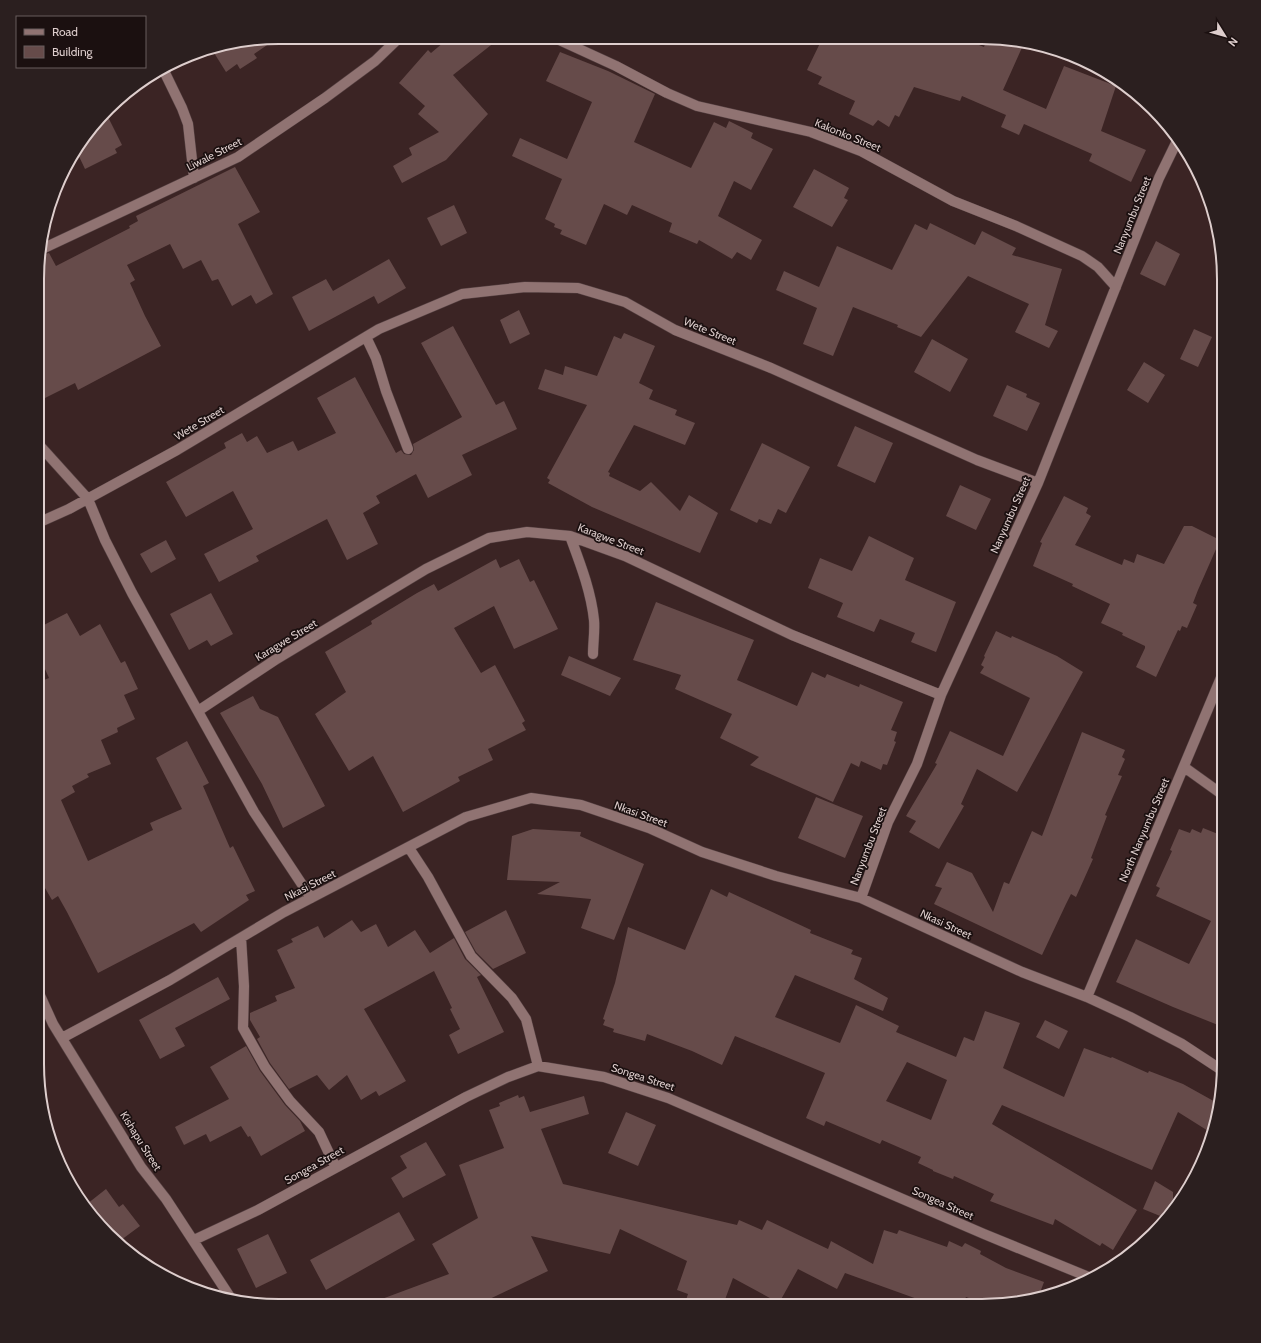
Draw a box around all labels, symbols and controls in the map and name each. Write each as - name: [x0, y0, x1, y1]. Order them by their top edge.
- legend: [16, 16, 146, 68]
- north arrow: [1205, 16, 1245, 56]
- text: Road: [52, 24, 78, 39]
- text: N: [1225, 35, 1241, 49]
- text: Building: [52, 44, 94, 59]
- street label: Kakonko Street: [813, 115, 883, 155]
- street label: Liwale Street: [184, 134, 244, 174]
- street label: Nanyumbu Street: [1110, 174, 1154, 256]
- street label: Wete Street: [682, 314, 739, 348]
- street label: Wete Street: [172, 403, 227, 443]
- street label: Nanyumbu Street: [987, 474, 1033, 556]
- street label: Karagwe Street: [576, 520, 646, 558]
- street label: Karagwe Street: [252, 616, 320, 664]
- street label: North Nanyumbu Street: [1116, 776, 1172, 884]
- street label: Nkasi Street: [613, 798, 670, 830]
- street label: Nanyumbu Street: [847, 805, 889, 887]
- street label: Nkasi Street: [282, 866, 338, 904]
- street label: Nkasi Street: [918, 906, 974, 942]
- street label: Songea Street: [610, 1060, 677, 1094]
- street label: Kishapu Street: [117, 1109, 165, 1173]
- street label: Songea Street: [282, 1143, 346, 1187]
- street label: Songea Street: [910, 1183, 976, 1223]

